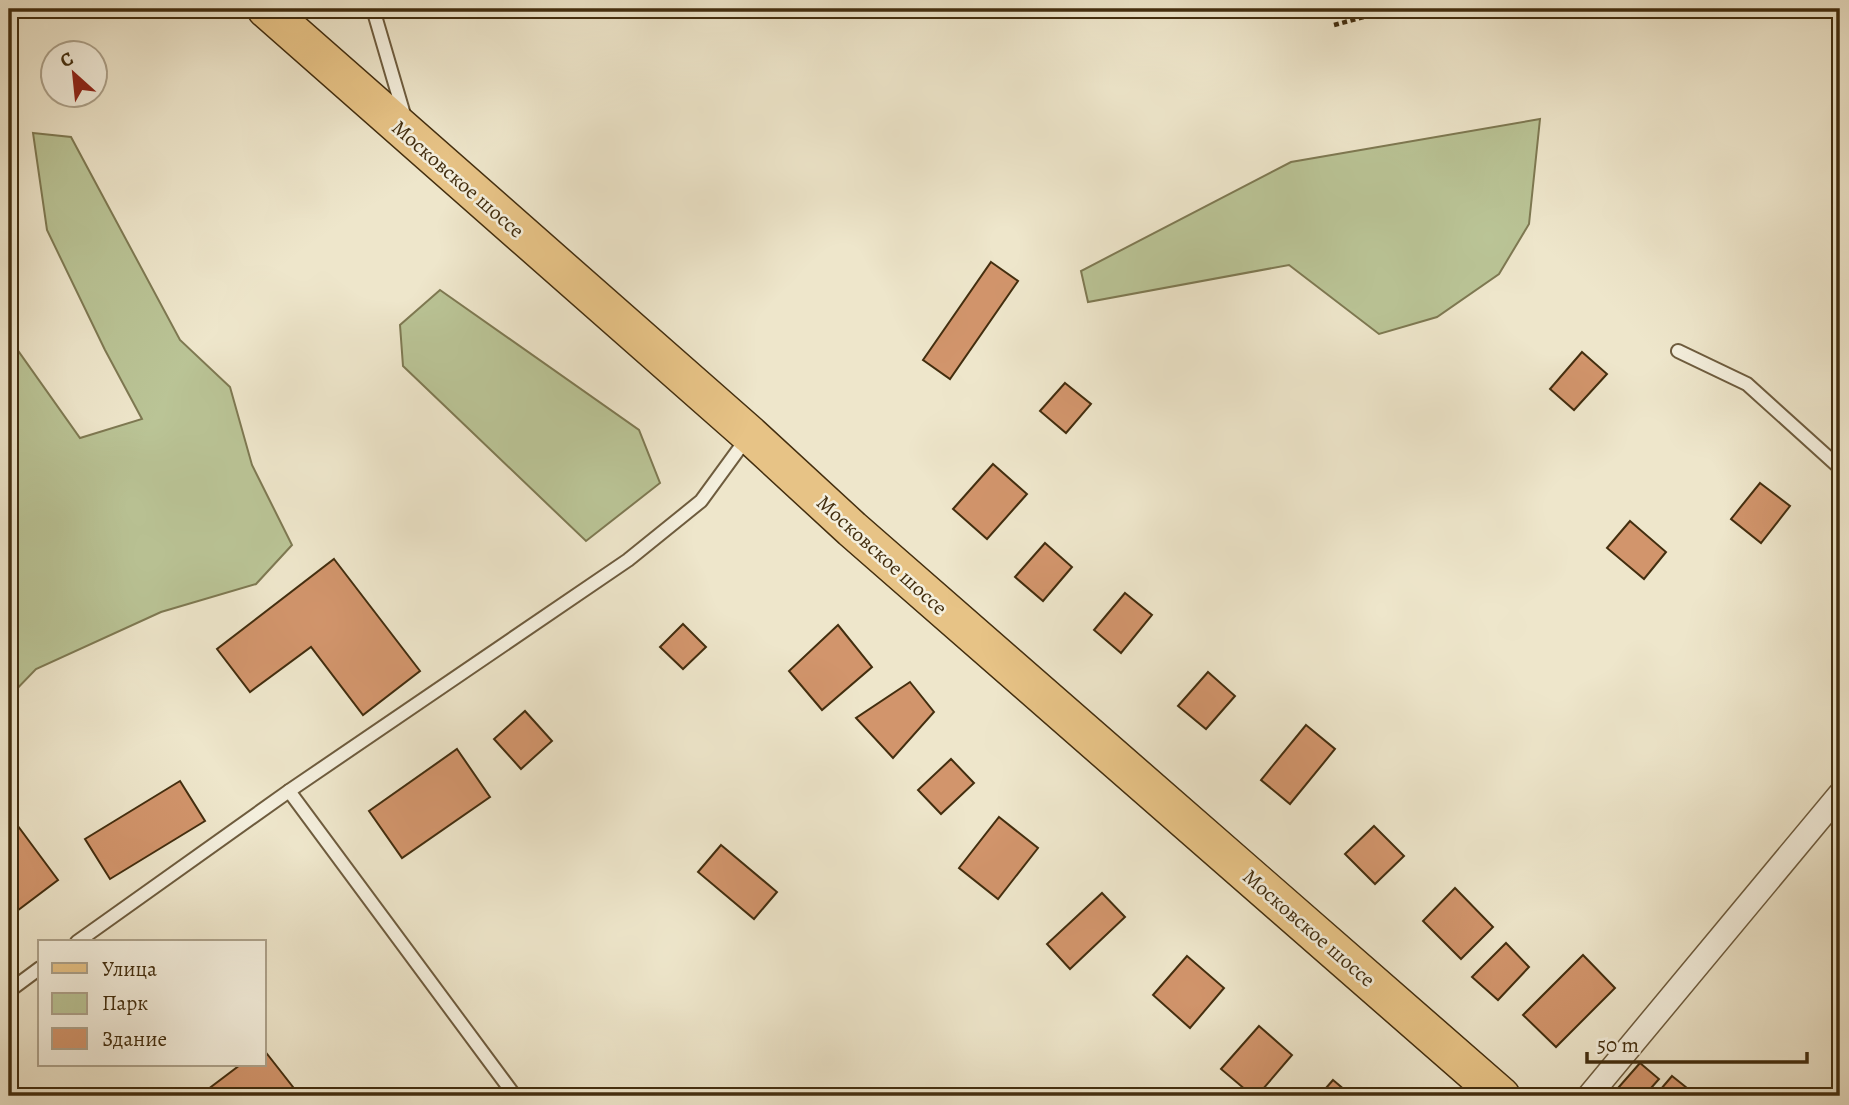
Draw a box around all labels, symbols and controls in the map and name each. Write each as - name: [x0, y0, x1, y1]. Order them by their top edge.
- north arrow: [38, 38, 108, 108]
- text: С: [56, 46, 78, 74]
- street label: Московское шоссе: [386, 114, 530, 244]
- street label: Московское шоссе: [811, 489, 953, 621]
- street label: Московское шоссе: [1237, 863, 1381, 993]
- legend: [38, 940, 266, 1066]
- text: Улица: [102, 955, 157, 983]
- text: Парк: [102, 989, 148, 1017]
- scale bar: [1587, 1021, 1807, 1065]
- text: Здание: [102, 1025, 167, 1053]
- text: 50 m: [1597, 1031, 1639, 1059]

